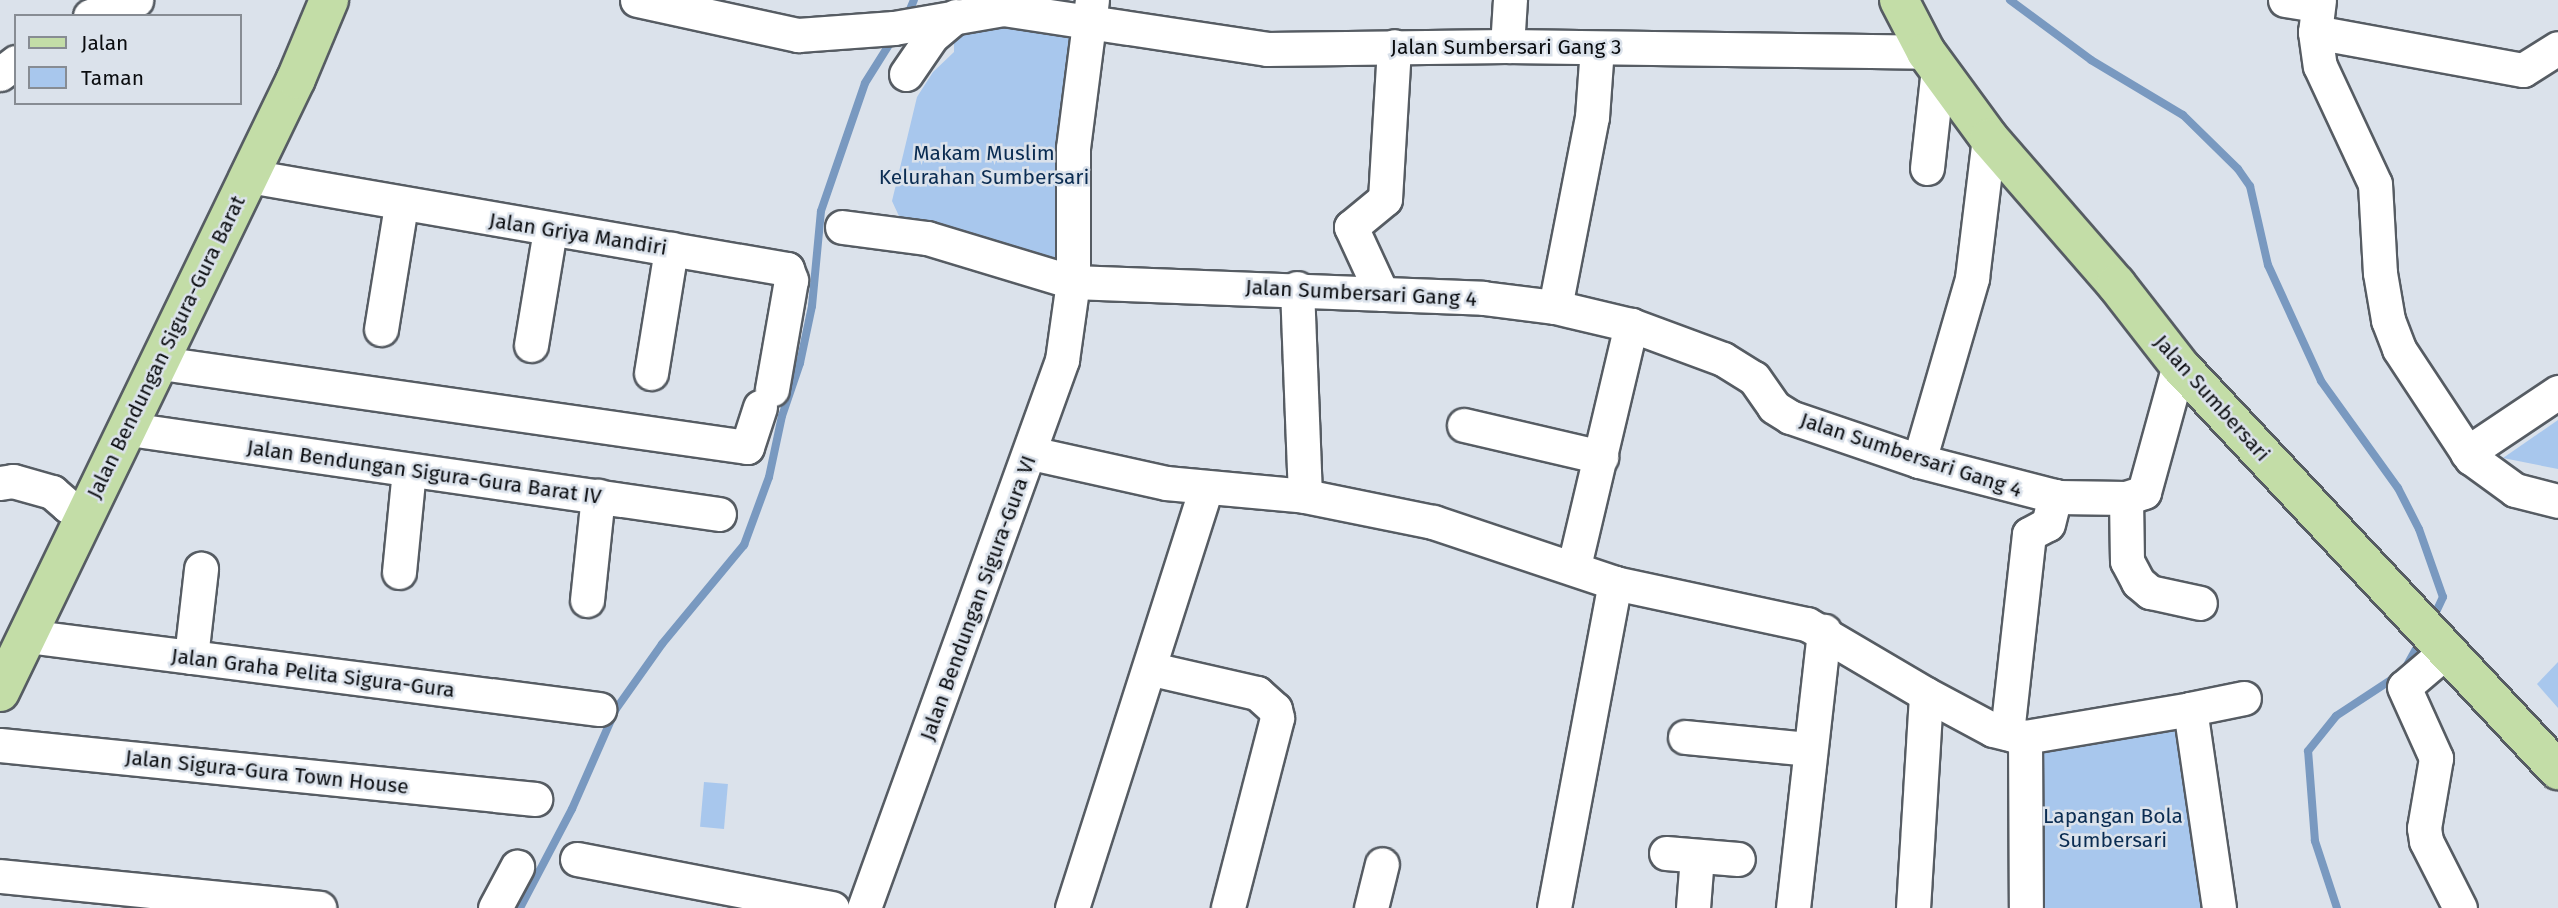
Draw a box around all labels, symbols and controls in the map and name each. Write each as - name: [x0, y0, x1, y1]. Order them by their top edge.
- legend: [14, 14, 242, 105]
- text: Jalan: [81, 30, 128, 56]
- street label: Jalan Sumbersari Gang 3: [1391, 34, 1621, 60]
- text: Taman: [81, 65, 144, 91]
- park label: Makam Muslim Kelurahan Sumbersari: [879, 140, 1089, 190]
- street label: Jalan Bendungan Sigura-Gura Barat: [81, 191, 251, 503]
- street label: Jalan Griya Mandiri: [487, 207, 669, 261]
- street label: Jalan Sumbersari Gang 4: [1245, 274, 1477, 312]
- street label: Jalan Sumbersari: [2149, 330, 2275, 466]
- street label: Jalan Sumbersari Gang 4: [1797, 407, 2025, 503]
- street label: Jalan Bendungan Sigura-Gura Barat IV: [245, 435, 603, 509]
- street label: Jalan Bendungan Sigura-Gura VI: [915, 452, 1041, 744]
- street label: Jalan Graha Pelita Sigura-Gura: [170, 643, 456, 703]
- street label: Jalan Sigura-Gura Town House: [124, 745, 410, 799]
- park label: Lapangan Bola Sumbersari: [2043, 803, 2183, 853]

